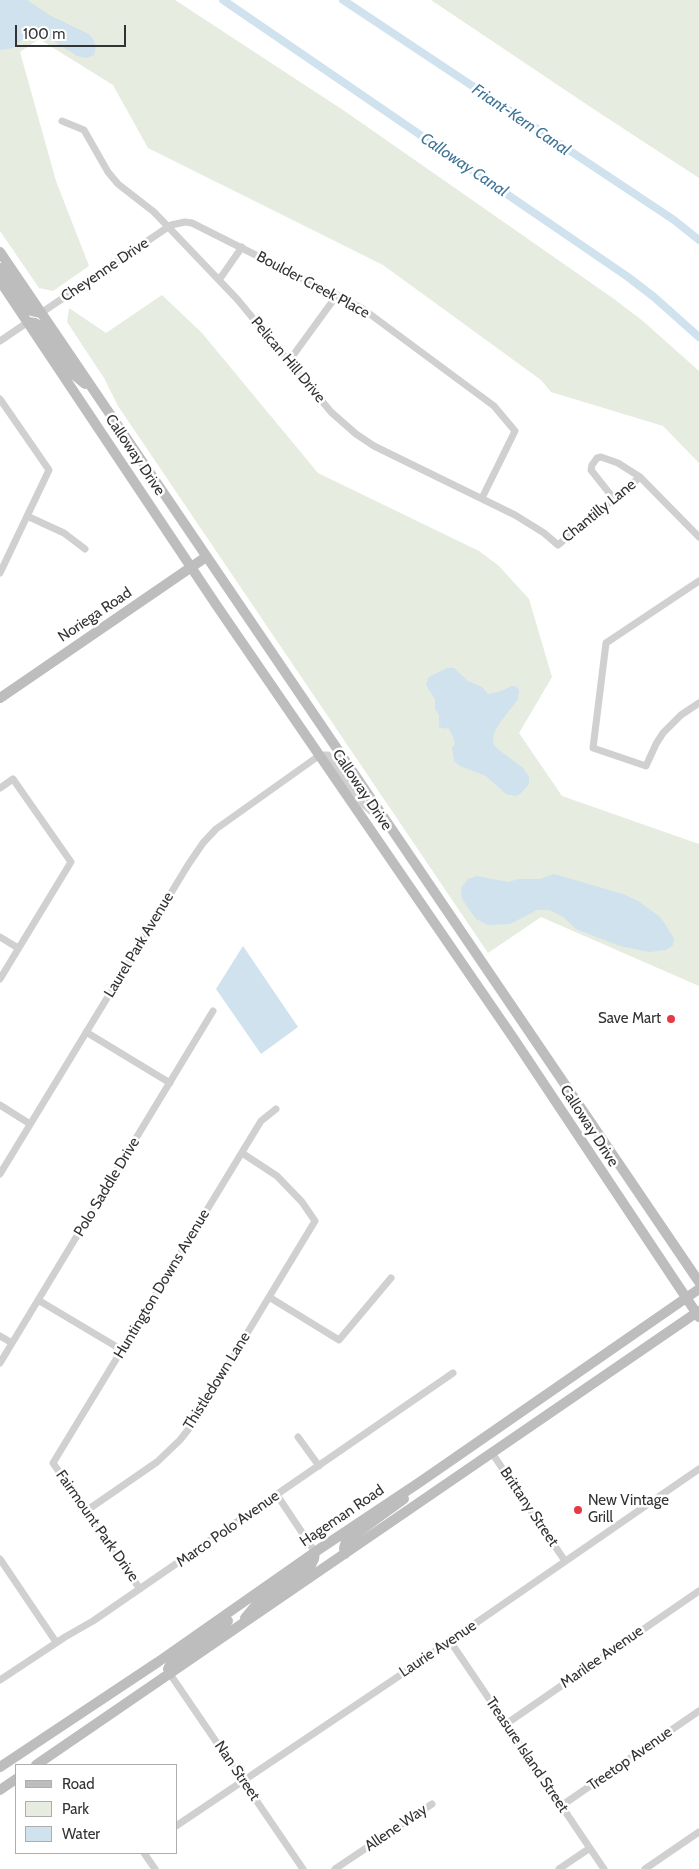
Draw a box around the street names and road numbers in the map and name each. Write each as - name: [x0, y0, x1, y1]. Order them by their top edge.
- street label: Cheyenne Drive: [58, 234, 152, 306]
- street label: Boulder Creek Place: [253, 248, 373, 322]
- street label: Pelican Hill Drive: [247, 314, 329, 406]
- street label: Calloway Drive: [101, 411, 169, 499]
- street label: Chantilly Lane: [558, 476, 640, 546]
- street label: Noriega Road: [55, 584, 135, 646]
- street label: Calloway Drive: [328, 746, 396, 834]
- street label: Laurel Park Avenue: [100, 889, 178, 1001]
- street label: Calloway Drive: [556, 1082, 622, 1170]
- street label: Polo Saddle Drive: [70, 1134, 144, 1240]
- street label: Huntington Downs Avenue: [110, 1206, 214, 1362]
- street label: Thistledown Lane: [180, 1329, 254, 1433]
- street label: Brittany Street: [496, 1464, 562, 1550]
- street label: Fairmount Park Drive: [52, 1467, 142, 1585]
- street label: Hageman Road: [297, 1481, 387, 1551]
- street label: Marco Polo Avenue: [173, 1487, 283, 1571]
- street label: Laurie Avenue: [396, 1617, 480, 1681]
- street label: Marilee Avenue: [557, 1622, 647, 1692]
- street label: Treasure Island Street: [482, 1694, 572, 1816]
- street label: Treetop Avenue: [584, 1723, 676, 1795]
- street label: Nan Street: [211, 1738, 263, 1804]
- street label: Allene Way: [361, 1801, 431, 1855]

